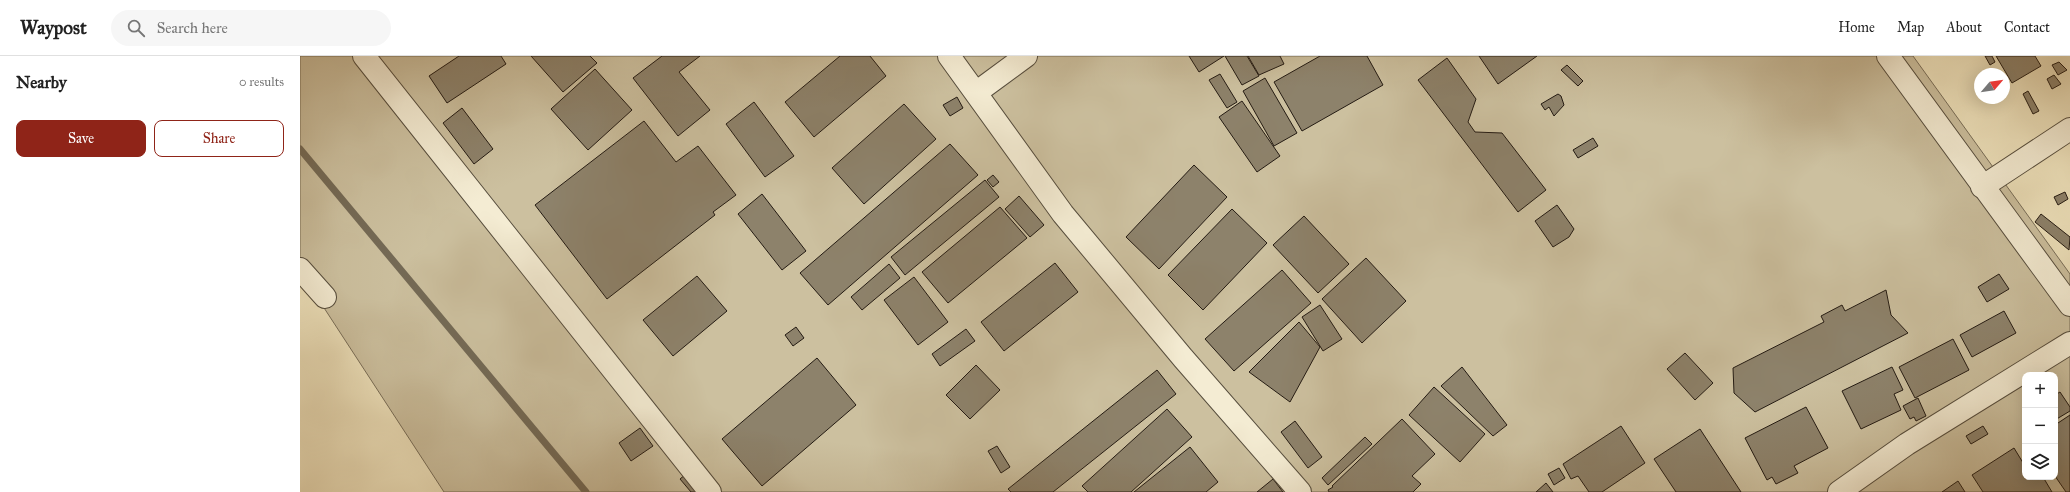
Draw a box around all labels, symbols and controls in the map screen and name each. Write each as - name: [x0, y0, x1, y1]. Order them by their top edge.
- search box: [111, 10, 391, 46]
- text: Waypost: [20, 16, 87, 39]
- icon: search: [125, 17, 147, 39]
- text: Search here: [157, 19, 228, 37]
- text: Home: [1838, 19, 1875, 36]
- text: Map: [1897, 19, 1924, 36]
- text: About: [1946, 19, 1982, 36]
- text: Contact: [2004, 19, 2050, 36]
- north arrow: [1974, 68, 2010, 104]
- text: Nearby: [16, 72, 67, 93]
- text: 0 results: [239, 74, 284, 90]
- button: Save: [16, 120, 146, 157]
- button: Share: [154, 120, 284, 157]
- map controls: [2022, 372, 2058, 480]
- button: +: [2022, 372, 2058, 408]
- button: −: [2022, 408, 2058, 444]
- button: layers: [2022, 444, 2058, 480]

